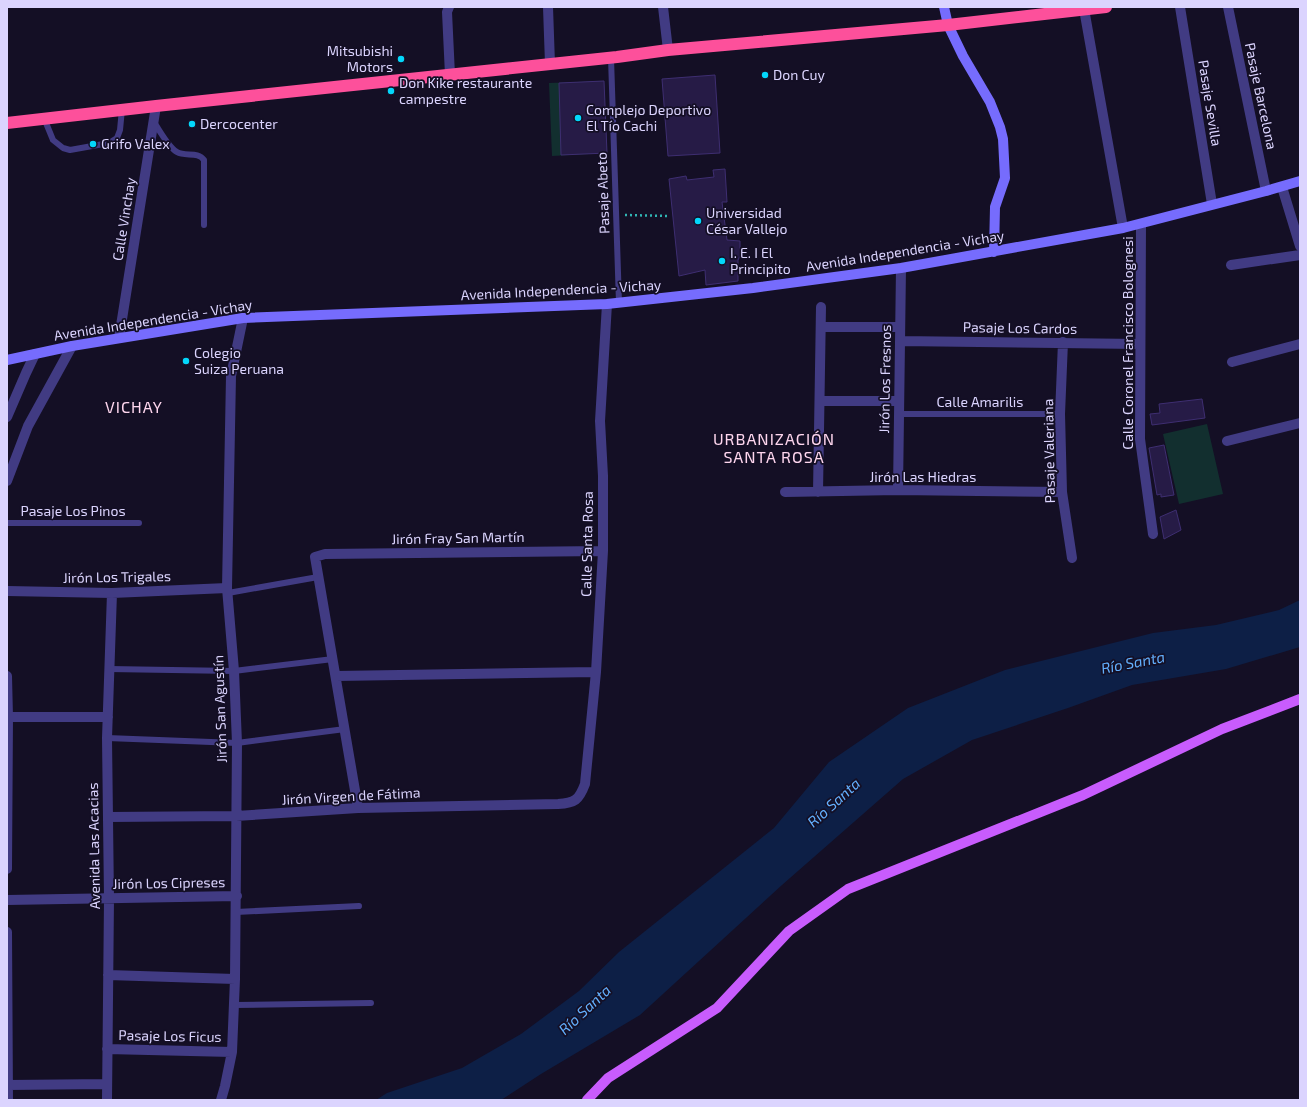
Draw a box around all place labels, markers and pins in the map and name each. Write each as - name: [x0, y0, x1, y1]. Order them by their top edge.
- place label: Mitsubishi Motors: [327, 42, 393, 75]
- marker: Mitsubishi Motors: [396, 54, 406, 64]
- place label: Don Cuy: [773, 66, 825, 83]
- marker: Don Cuy: [760, 70, 770, 80]
- place label: Don Kike restaurante campestre: [399, 74, 532, 107]
- marker: Don Kike restaurante campestre: [386, 86, 396, 96]
- place label: Complejo Deportivo El Tío Cachi: [586, 101, 711, 134]
- marker: Complejo Deportivo El Tío Cachi: [573, 113, 583, 123]
- place label: Dercocenter: [200, 115, 278, 132]
- marker: Dercocenter: [187, 119, 197, 129]
- place label: Grifo Valex: [101, 135, 170, 152]
- marker: Grifo Valex: [88, 139, 98, 149]
- place label: Universidad César Vallejo: [706, 204, 788, 237]
- marker: Universidad César Vallejo: [693, 216, 703, 226]
- place label: I. E. I El Principito: [730, 244, 791, 277]
- marker: I. E. I El Principito: [717, 256, 727, 266]
- place label: Colegio Suiza Peruana: [194, 344, 284, 377]
- marker: Colegio Suiza Peruana: [181, 356, 191, 366]

